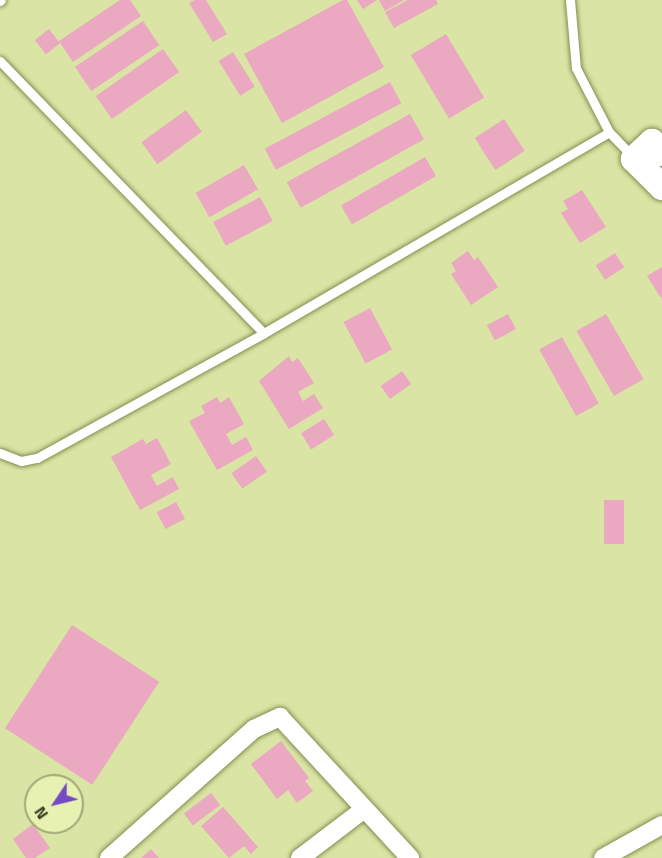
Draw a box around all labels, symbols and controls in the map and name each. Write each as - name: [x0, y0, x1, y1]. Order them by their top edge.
- north arrow: [24, 774, 84, 834]
- text: N: [28, 802, 54, 825]

